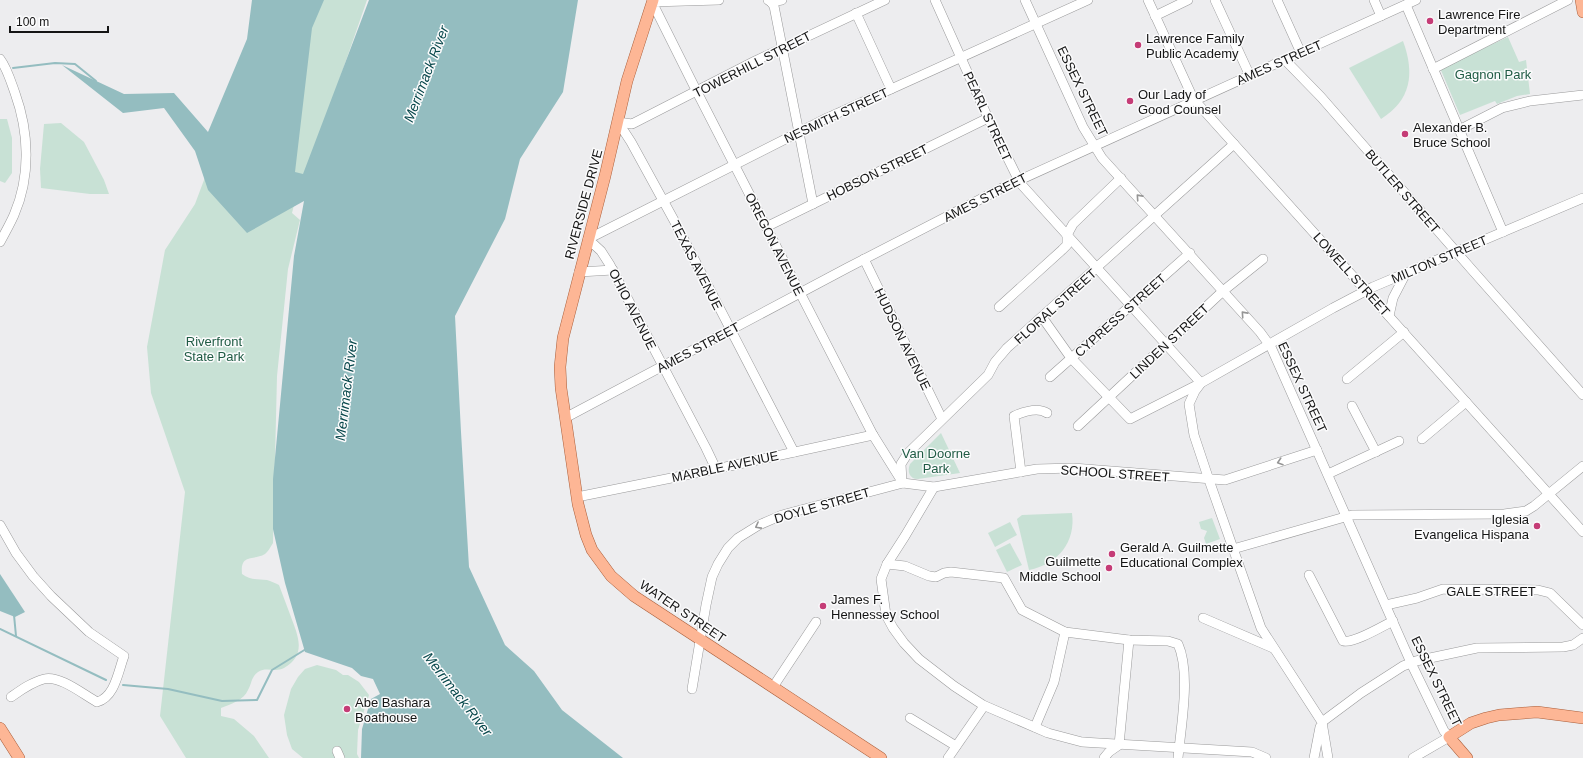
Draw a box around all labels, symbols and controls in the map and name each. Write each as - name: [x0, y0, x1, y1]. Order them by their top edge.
- place label: Lawrence Fire Department: [1438, 7, 1520, 37]
- scale bar: [10, 8, 108, 34]
- text: 100 m: [16, 15, 49, 29]
- marker: Lawrence Fire Department: [1425, 16, 1435, 26]
- water label: Merrimack River: [400, 22, 452, 124]
- street label: TOWERHILL STREET: [691, 28, 814, 101]
- place label: Lawrence Family Public Academy: [1146, 31, 1245, 61]
- street label: AMES STREET: [1234, 37, 1324, 88]
- marker: Lawrence Family Public Academy: [1133, 40, 1143, 50]
- street label: ESSEX STREET: [1054, 44, 1111, 139]
- park label: Gagnon Park: [1455, 67, 1532, 82]
- street label: PEARL STREET: [960, 69, 1015, 163]
- street label: NESMITH STREET: [782, 85, 891, 146]
- place label: Our Lady of Good Counsel: [1138, 87, 1221, 117]
- marker: Our Lady of Good Counsel: [1125, 96, 1135, 106]
- place label: Alexander B. Bruce School: [1413, 120, 1490, 150]
- marker: Alexander B. Bruce School: [1400, 129, 1410, 139]
- street label: HOBSON STREET: [824, 141, 931, 204]
- street label: BUTLER STREET: [1362, 146, 1443, 236]
- street label: RIVERSIDE DRIVE: [562, 147, 605, 261]
- street label: AMES STREET: [941, 170, 1030, 225]
- street label: OREGON AVENUE: [742, 190, 807, 298]
- one-way arrow: [1136, 194, 1143, 201]
- street label: TEXAS AVENUE: [668, 218, 726, 313]
- street label: LOWELL STREET: [1310, 229, 1393, 319]
- street label: MILTON STREET: [1389, 232, 1489, 286]
- street label: OHIO AVENUE: [606, 266, 659, 352]
- street label: FLORAL STREET: [1011, 266, 1099, 347]
- street label: CYPRESS STREET: [1072, 271, 1169, 360]
- street label: HUDSON AVENUE: [871, 286, 934, 393]
- street label: LINDEN STREET: [1127, 301, 1212, 382]
- one-way arrow: [1241, 311, 1249, 319]
- street label: AMES STREET: [654, 319, 742, 376]
- park label: Riverfront State Park: [184, 334, 245, 364]
- water label: Merrimack River: [332, 337, 360, 442]
- street label: ESSEX STREET: [1275, 340, 1330, 435]
- park label: Van Doorne Park: [902, 446, 970, 476]
- street label: MARBLE AVENUE: [670, 448, 780, 485]
- one-way arrow: [1277, 457, 1284, 466]
- street label: SCHOOL STREET: [1060, 462, 1170, 485]
- street label: DOYLE STREET: [773, 485, 872, 526]
- place label: Iglesia Evangelica Hispana: [1414, 512, 1530, 542]
- one-way arrow: [755, 521, 762, 529]
- marker: Iglesia Evangelica Hispana: [1532, 521, 1542, 531]
- place label: Gerald A. Guilmette Educational Complex: [1120, 540, 1243, 570]
- marker: Gerald A. Guilmette Educational Complex: [1107, 549, 1117, 559]
- place label: Guilmette Middle School: [1019, 554, 1101, 584]
- marker: Guilmette Middle School: [1104, 563, 1114, 573]
- street label: WATER STREET: [637, 577, 729, 646]
- street label: GALE STREET: [1446, 584, 1536, 599]
- place label: James F. Hennessey School: [831, 592, 940, 622]
- marker: James F. Hennessey School: [818, 601, 828, 611]
- street label: ESSEX STREET: [1408, 634, 1465, 729]
- water label: Merrimack River: [420, 649, 496, 740]
- place label: Abe Bashara Boathouse: [355, 695, 431, 725]
- marker: Abe Bashara Boathouse: [342, 704, 352, 714]

